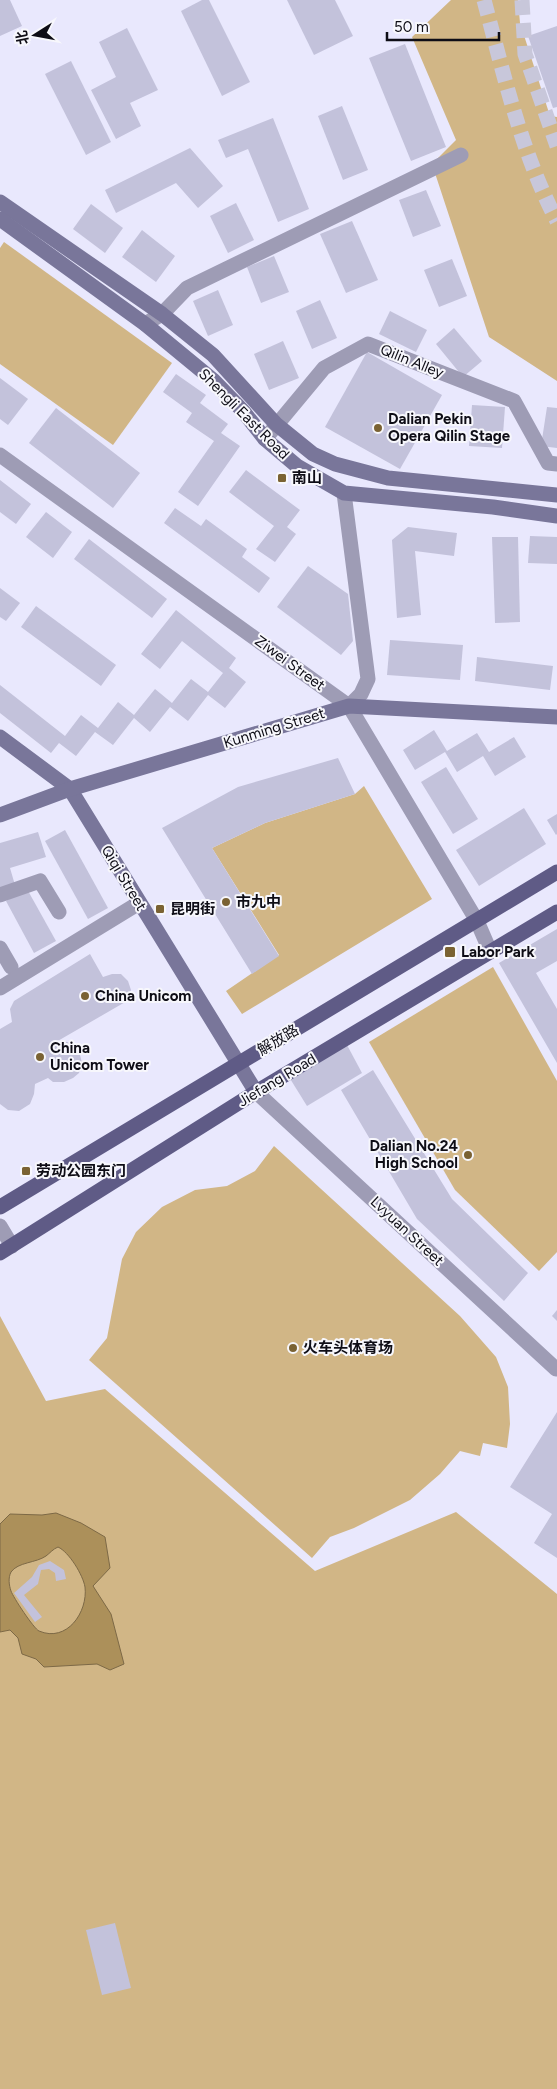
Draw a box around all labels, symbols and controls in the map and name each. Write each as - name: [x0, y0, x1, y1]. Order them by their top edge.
- north arrow: [10, 10, 60, 60]
- scale bar: [387, 10, 500, 42]
- text: 50 m: [394, 18, 429, 36]
- text: 北: [13, 29, 32, 46]
- street label: Qilin Alley: [378, 340, 446, 382]
- street label: Shengli East Road: [195, 365, 293, 463]
- place label: Dalian Pekin Opera Qilin Stage: [388, 410, 511, 445]
- marker: Dalian Pekin Opera Qilin Stage: [372, 422, 384, 434]
- place label: 南山: [292, 469, 322, 487]
- marker: 南山: [276, 472, 288, 484]
- street label: Ziwei Street: [252, 632, 329, 695]
- street label: Kunming Street: [221, 704, 327, 752]
- street label: Qiqi Street: [97, 842, 151, 914]
- place label: 市九中: [236, 893, 281, 911]
- marker: 市九中: [220, 896, 232, 908]
- place label: 昆明街: [170, 900, 215, 918]
- marker: 昆明街: [154, 903, 166, 915]
- place label: Labor Park: [461, 943, 535, 961]
- marker: Labor Park: [443, 945, 457, 959]
- place label: China Unicom: [95, 987, 191, 1005]
- marker: China Unicom: [79, 990, 91, 1002]
- street label: 解放路: [254, 1021, 302, 1059]
- place label: China Unicom Tower: [50, 1039, 149, 1074]
- street label: Jiefang Road: [235, 1050, 319, 1110]
- marker: China Unicom Tower: [34, 1051, 46, 1063]
- place label: Dalian No.24 High School: [370, 1137, 458, 1172]
- marker: Dalian No.24 High School: [462, 1149, 474, 1161]
- place label: 劳动公园东门: [36, 1162, 126, 1180]
- marker: 劳动公园东门: [20, 1165, 32, 1177]
- street label: Lvyuan Street: [367, 1193, 448, 1270]
- place label: 火车头体育场: [303, 1339, 393, 1357]
- marker: 火车头体育场: [287, 1342, 299, 1354]

